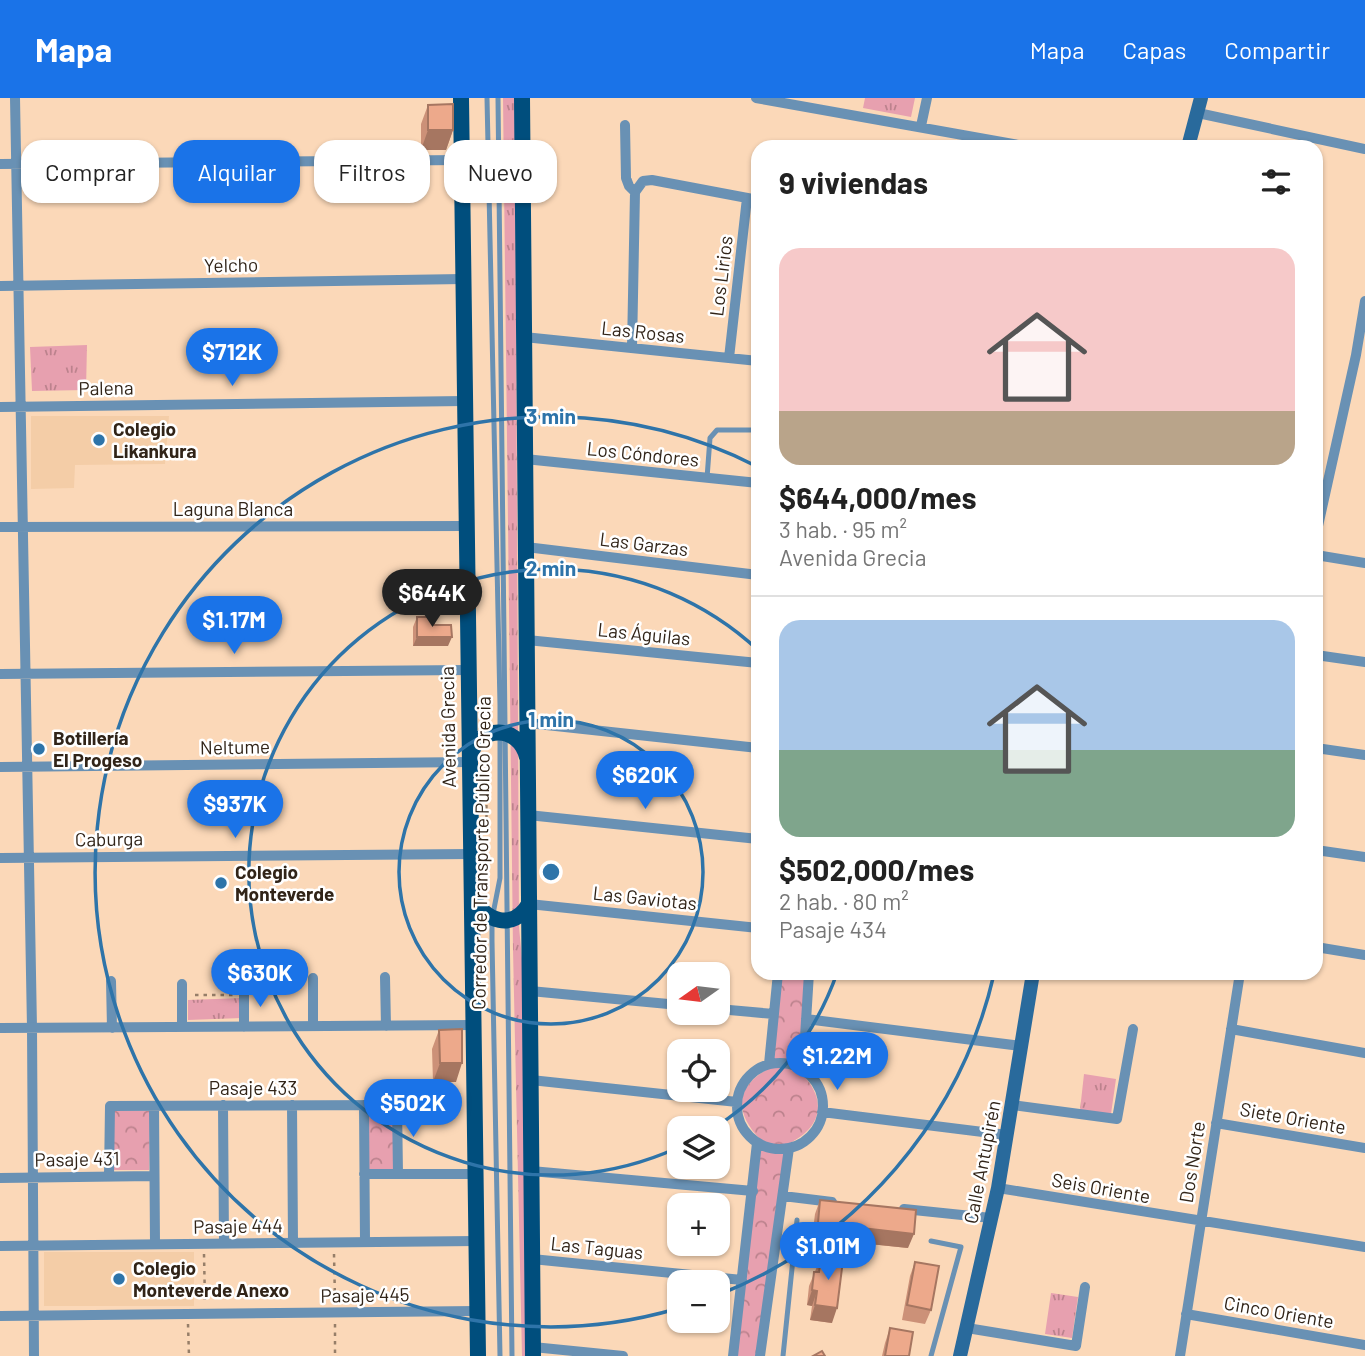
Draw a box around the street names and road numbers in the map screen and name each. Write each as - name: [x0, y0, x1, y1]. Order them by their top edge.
- street label: Los Lirios: [704, 234, 737, 318]
- street label: Yelcho: [204, 253, 258, 276]
- street label: Las Rosas: [600, 316, 686, 347]
- street label: Palena: [78, 376, 134, 399]
- street label: Los Cóndores: [586, 436, 700, 471]
- street label: Laguna Blanca: [173, 497, 293, 520]
- street label: Las Garzas: [599, 527, 690, 560]
- street label: Las Águilas: [597, 617, 691, 650]
- street label: Avenida Grecia: [435, 666, 460, 788]
- street label: Corredor de Transporte Público Grecia: [466, 696, 495, 1010]
- street label: Neltume: [200, 734, 270, 759]
- street label: Caburga: [75, 826, 143, 851]
- street label: Las Gaviotas: [592, 881, 698, 914]
- street label: Pasaje 433: [209, 1076, 297, 1099]
- street label: Siete Oriente: [1238, 1097, 1348, 1138]
- street label: Calle Antupirén: [958, 1098, 1005, 1226]
- street label: Dos Norte: [1174, 1120, 1209, 1204]
- street label: Pasaje 431: [34, 1146, 120, 1171]
- street label: Seis Oriente: [1050, 1168, 1152, 1207]
- street label: Pasaje 444: [193, 1213, 283, 1238]
- street label: Las Taguas: [550, 1231, 644, 1264]
- street label: Pasaje 445: [320, 1282, 410, 1307]
- street label: Cinco Oriente: [1222, 1291, 1336, 1332]

